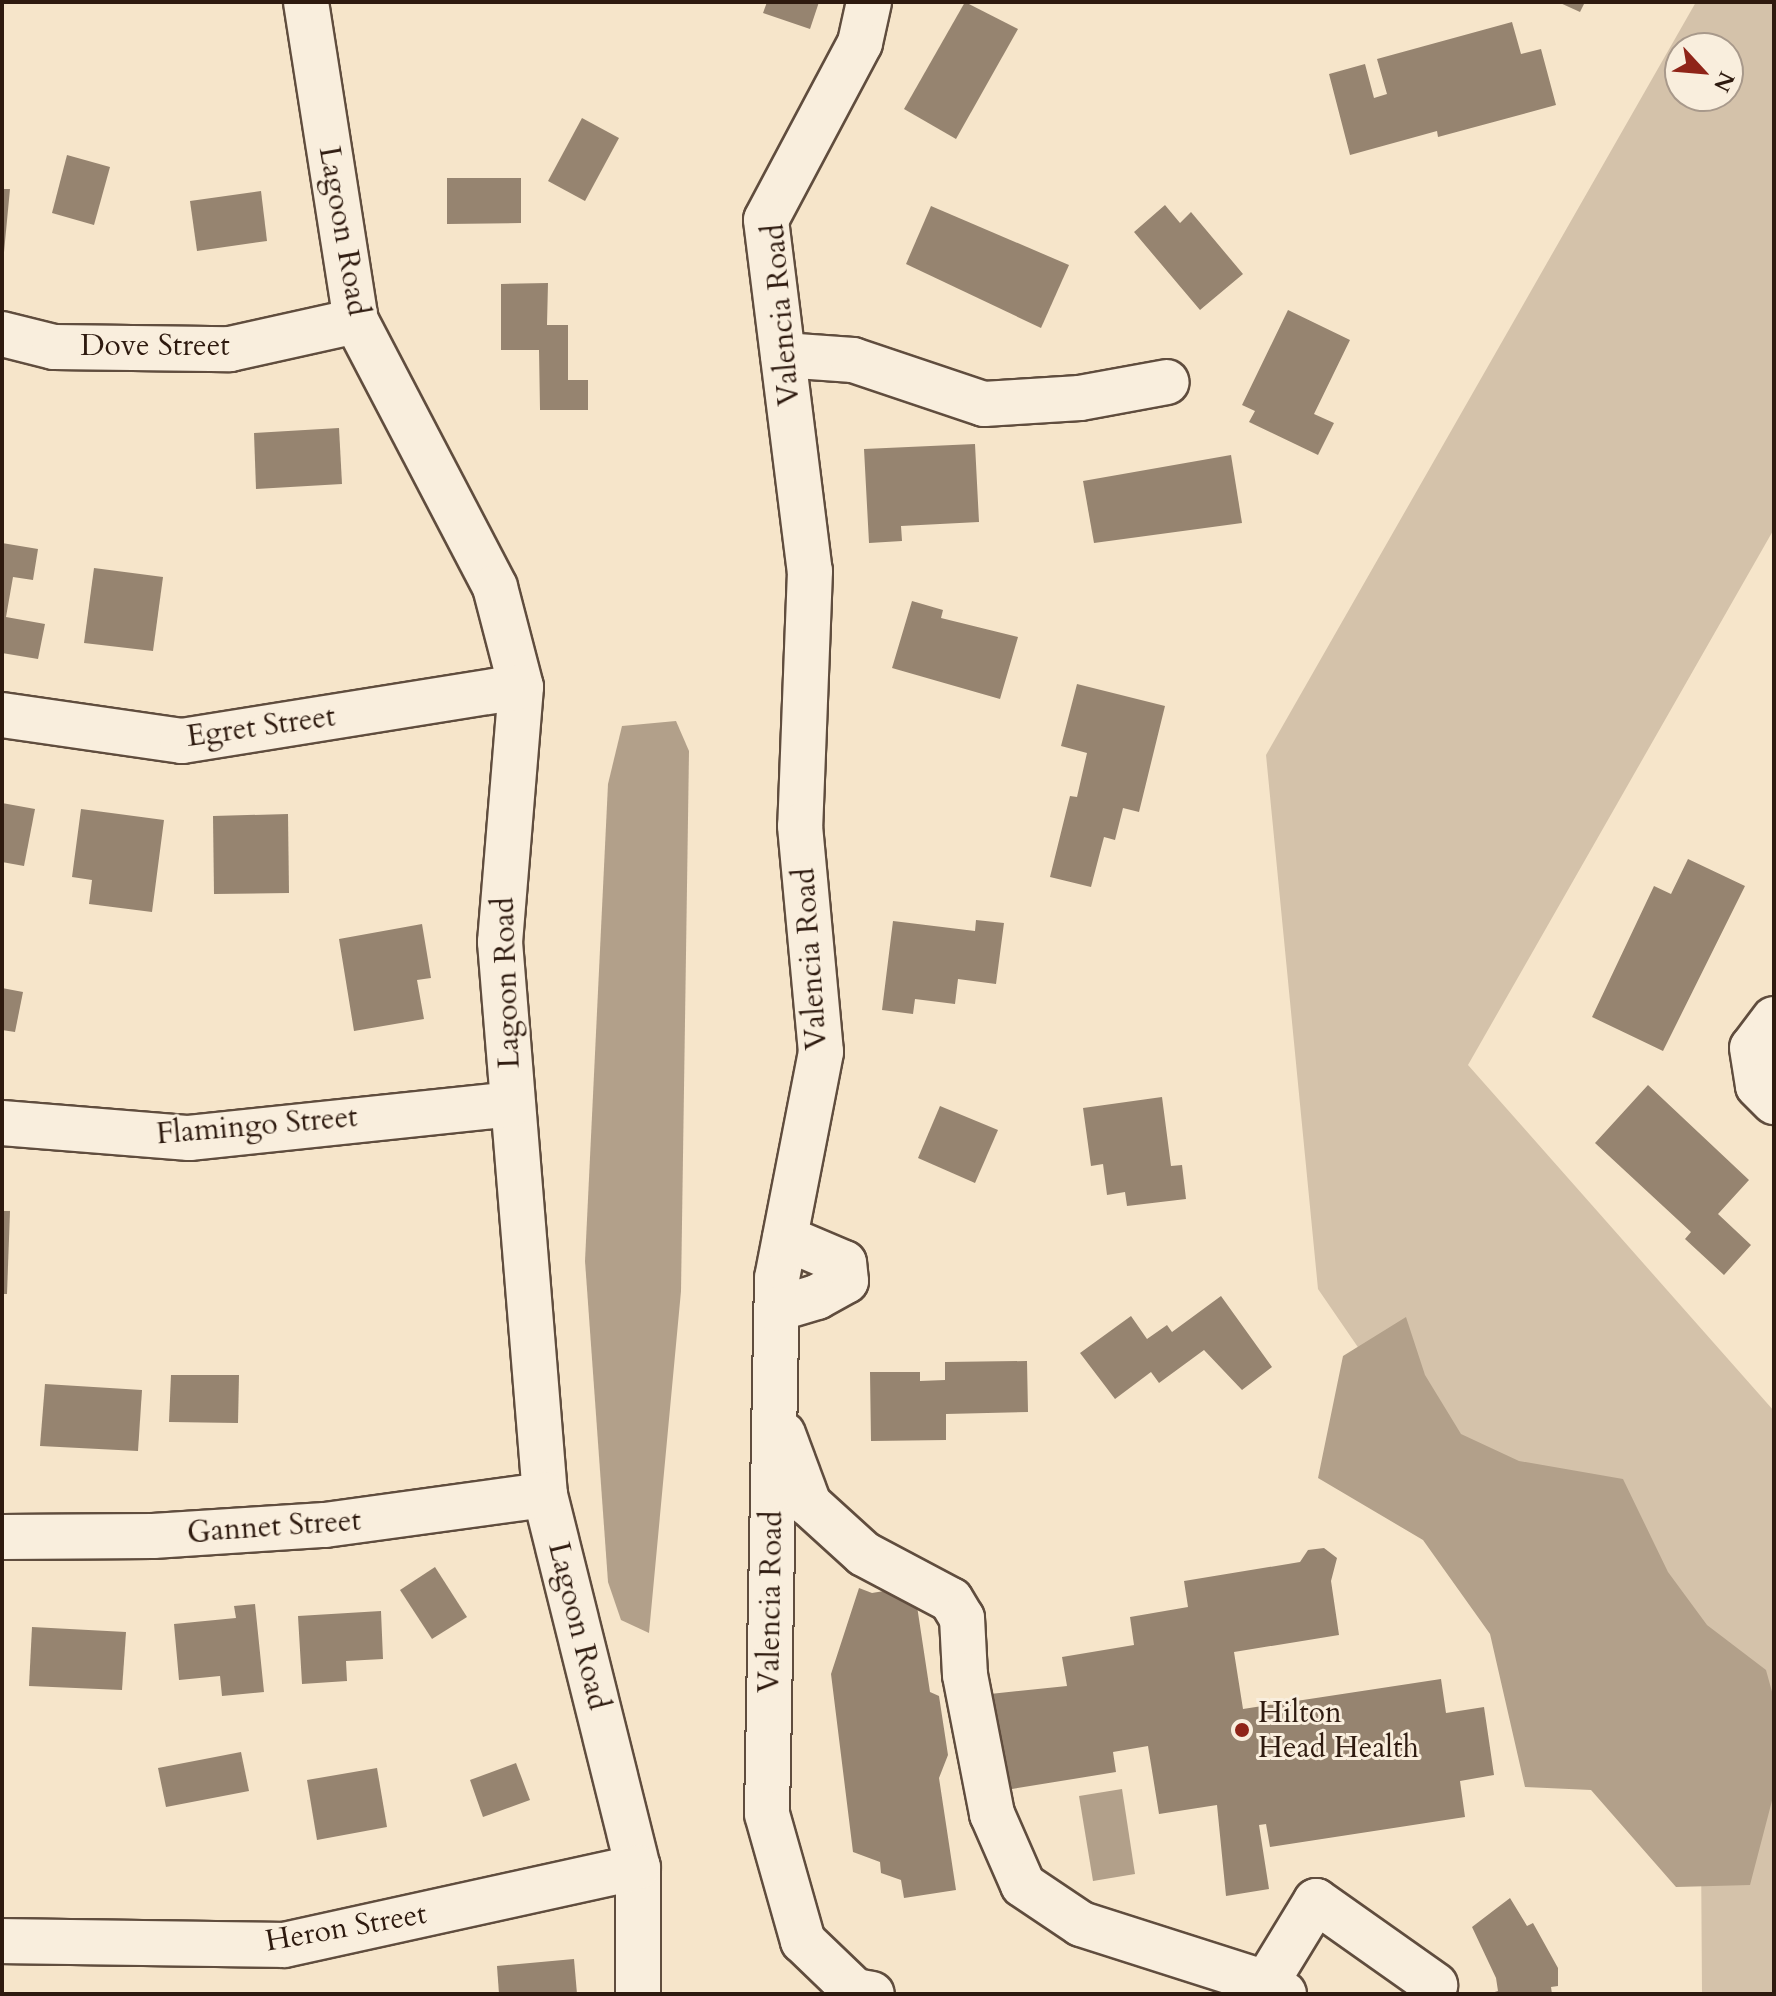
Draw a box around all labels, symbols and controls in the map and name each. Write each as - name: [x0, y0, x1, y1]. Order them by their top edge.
- north arrow: [1664, 32, 1744, 112]
- text: N: [1706, 66, 1741, 97]
- street label: Lagoon Road: [310, 143, 376, 319]
- street label: Valencia Road: [756, 223, 808, 407]
- street label: Dove Street: [80, 328, 230, 364]
- street label: Egret Street: [184, 699, 338, 755]
- street label: Valencia Road: [787, 867, 835, 1051]
- street label: Lagoon Road: [486, 897, 528, 1069]
- street label: Flamingo Street: [155, 1099, 359, 1153]
- street label: Gannet Street: [186, 1503, 362, 1551]
- street label: Valencia Road: [751, 1511, 791, 1693]
- street label: Lagoon Road: [540, 1538, 616, 1714]
- place label: Hilton Head Health: [1258, 1695, 1419, 1766]
- marker: Hilton Head Health: [1233, 1721, 1251, 1739]
- street label: Heron Street: [263, 1896, 429, 1960]

